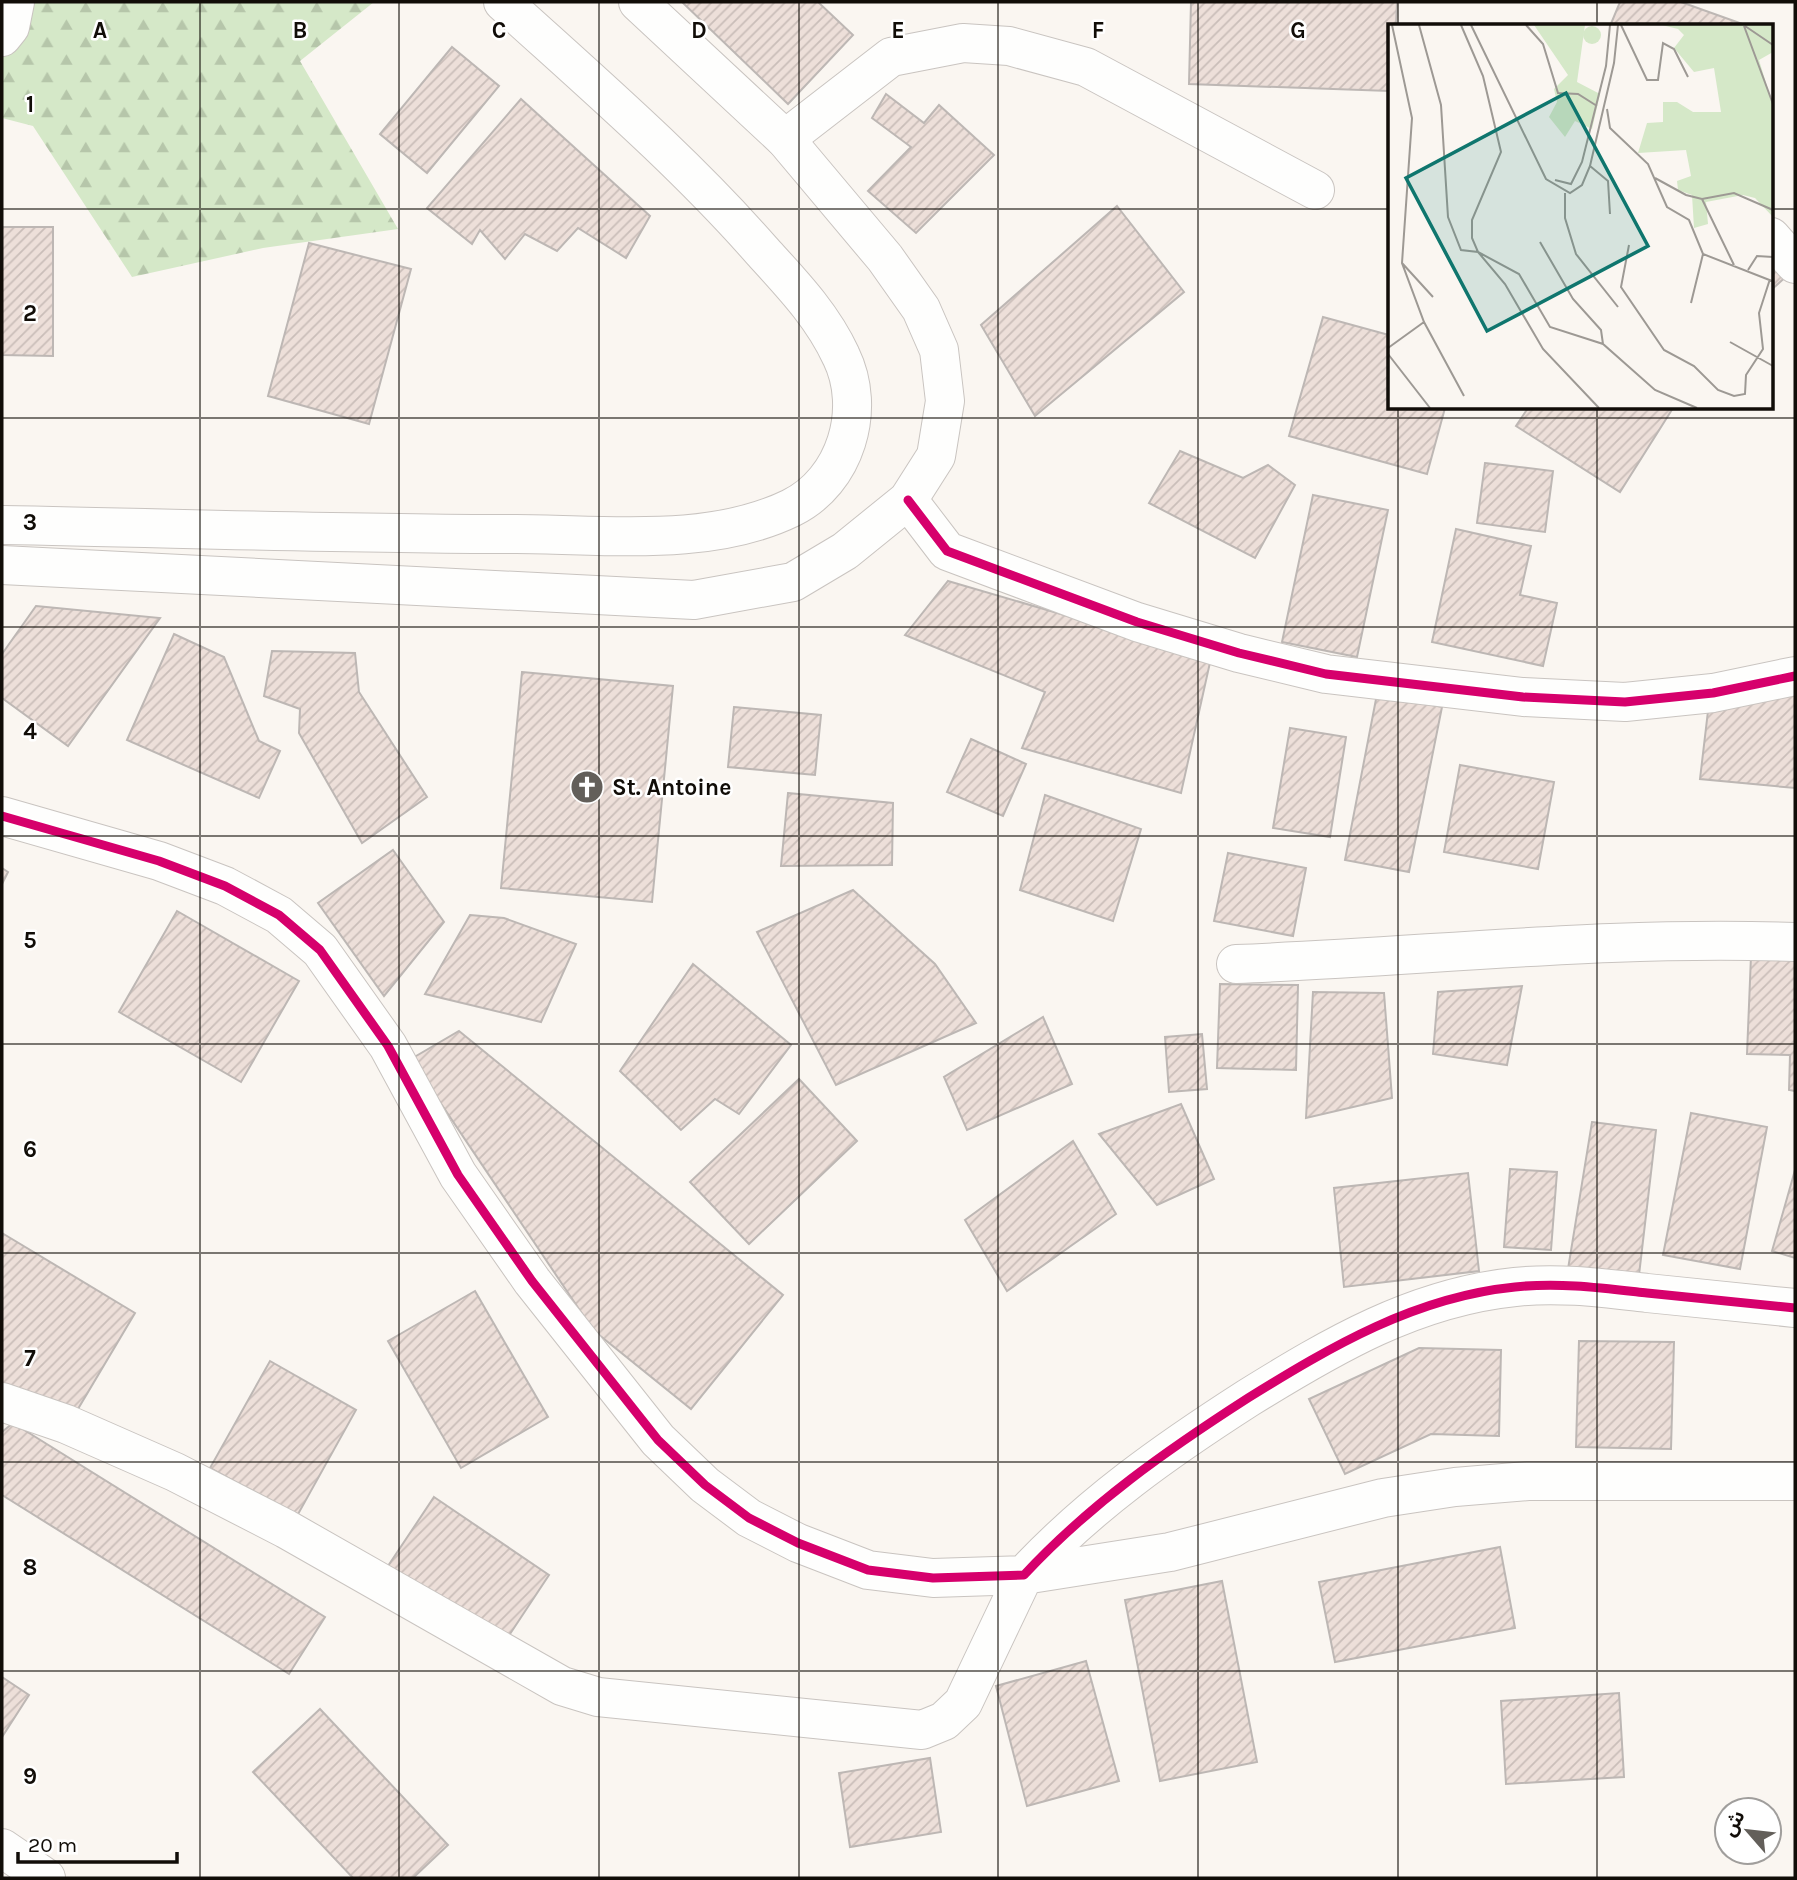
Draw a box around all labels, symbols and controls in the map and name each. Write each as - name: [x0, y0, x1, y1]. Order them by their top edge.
- text: A: [93, 17, 107, 44]
- text: B: [293, 17, 307, 44]
- text: C: [492, 17, 506, 44]
- text: D: [691, 17, 707, 44]
- text: E: [891, 17, 905, 44]
- text: F: [1092, 17, 1104, 44]
- text: G: [1290, 17, 1306, 44]
- inset map: [1388, 24, 1772, 410]
- text: 1: [26, 91, 34, 118]
- text: 2: [23, 300, 37, 327]
- text: 3: [23, 509, 37, 536]
- text: 4: [23, 718, 37, 745]
- church icon: St. Antoine: [568, 768, 606, 806]
- place label: St. Antoine: [612, 774, 731, 801]
- text: 5: [23, 927, 37, 954]
- text: 6: [23, 1136, 37, 1163]
- text: 7: [24, 1345, 36, 1372]
- text: 8: [23, 1554, 37, 1581]
- text: 9: [23, 1763, 37, 1790]
- north arrow: [1713, 1796, 1783, 1866]
- text: ش: [1718, 1807, 1750, 1840]
- scale bar: [18, 1820, 177, 1864]
- text: 20 m: [28, 1833, 77, 1857]

